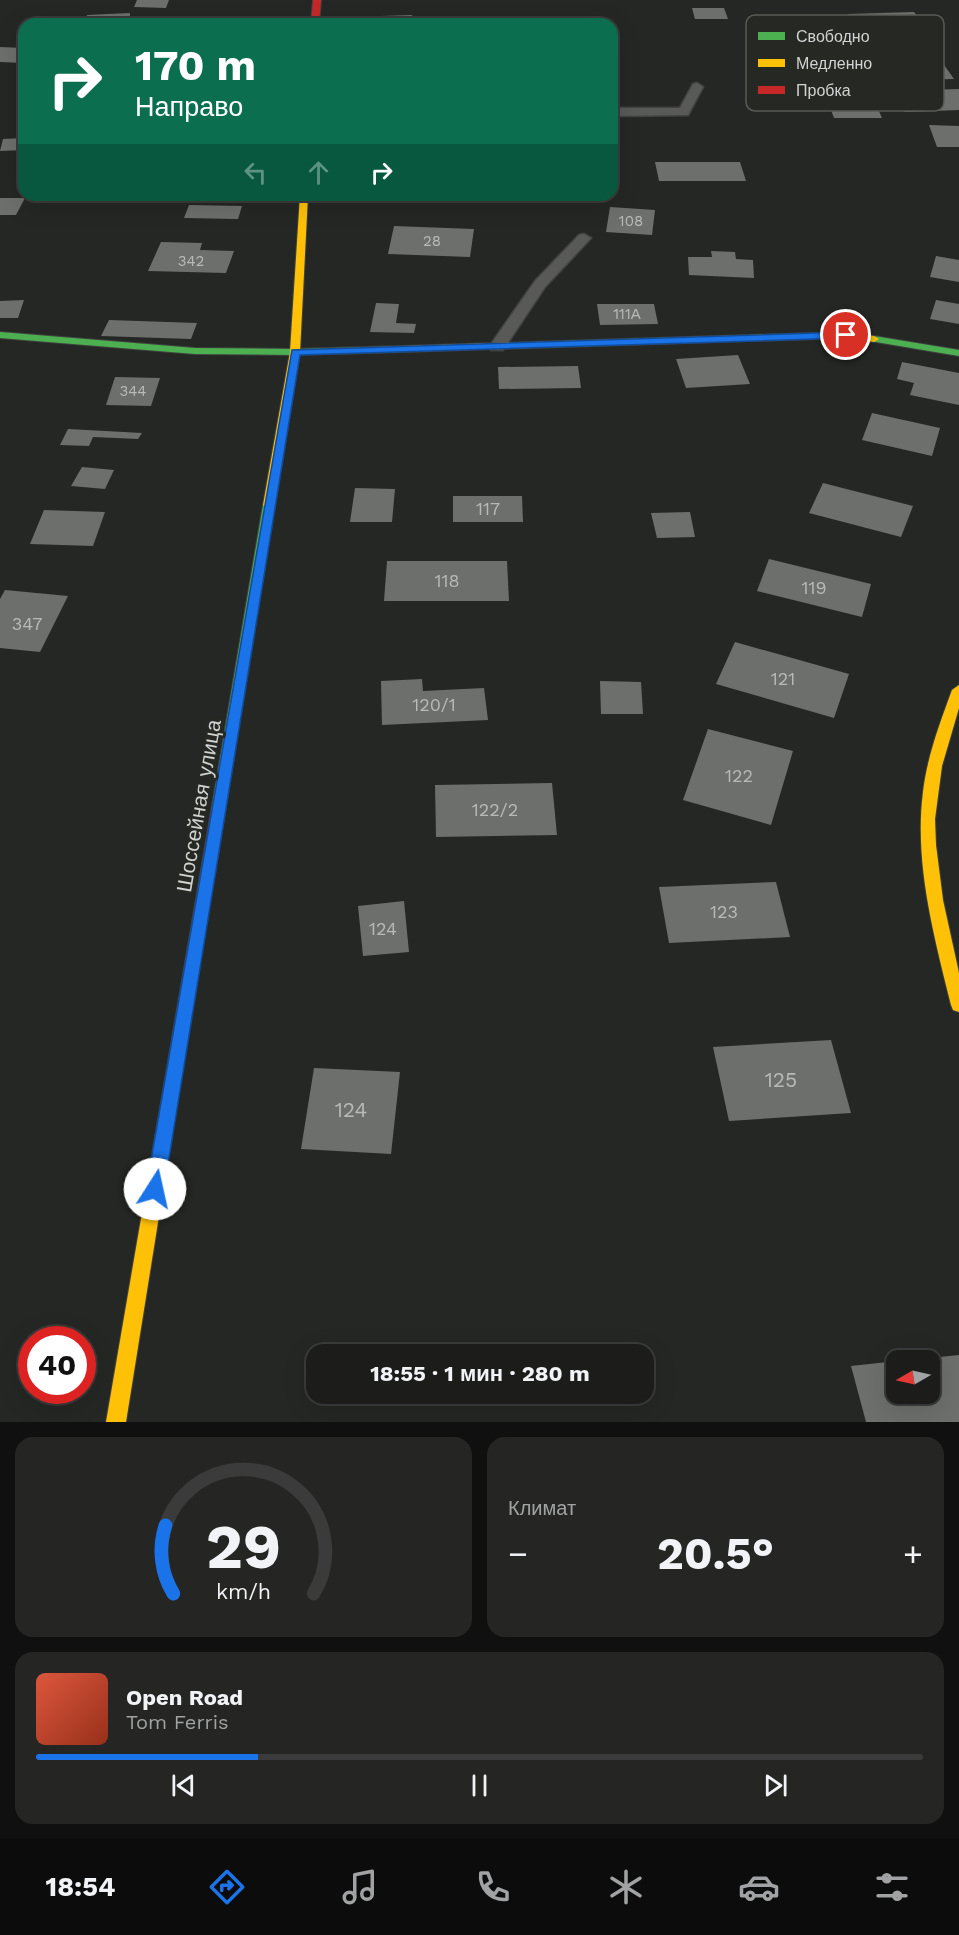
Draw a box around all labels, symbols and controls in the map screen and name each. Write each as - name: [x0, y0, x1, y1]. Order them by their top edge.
- legend: [746, 15, 944, 111]
- text: Свободно: [796, 27, 870, 46]
- text: 170 m: [135, 41, 256, 90]
- icon: right: [36, 42, 114, 120]
- text: Медленно: [796, 54, 872, 73]
- text: Пробка: [796, 81, 851, 100]
- text: Направо: [135, 91, 243, 123]
- icon: left: [239, 156, 272, 189]
- icon: ahead: [302, 156, 335, 189]
- icon: right: [365, 156, 398, 189]
- house number: 108: [619, 212, 643, 230]
- house number: 28: [423, 232, 441, 250]
- house number: 342: [178, 252, 204, 270]
- house number: 111А: [613, 305, 641, 323]
- pin: [820, 309, 871, 360]
- icon: arrive: [829, 318, 862, 351]
- house number: 344: [119, 382, 147, 400]
- house number: 117: [476, 498, 500, 519]
- house number: 118: [434, 570, 460, 591]
- house number: 119: [801, 577, 827, 598]
- house number: 347: [12, 613, 42, 634]
- house number: 121: [771, 668, 795, 689]
- house number: 120/1: [412, 694, 456, 715]
- street label: Шоссейная улица: [171, 717, 226, 894]
- house number: 122: [725, 765, 753, 786]
- house number: 122/2: [472, 799, 518, 820]
- house number: 123: [710, 901, 738, 922]
- house number: 124: [369, 918, 397, 939]
- house number: 125: [765, 1067, 797, 1092]
- house number: 124: [335, 1097, 367, 1122]
- position arrow: [123, 1157, 187, 1221]
- speed limit sign: 40: [18, 1326, 96, 1404]
- north arrow: [886, 1350, 940, 1404]
- map controls: [886, 1350, 940, 1404]
- text: 18:55 · 1 мин · 280 m: [370, 1361, 590, 1386]
- text: Климат: [508, 1496, 576, 1520]
- text: 29: [206, 1510, 281, 1583]
- text: 20.5°: [657, 1527, 774, 1580]
- text: −: [508, 1534, 528, 1573]
- text: +: [903, 1534, 923, 1573]
- text: km/h: [216, 1579, 271, 1604]
- text: Open Road: [126, 1685, 243, 1710]
- text: Tom Ferris: [126, 1710, 229, 1734]
- icon: previous: [167, 1769, 200, 1802]
- icon: pause: [463, 1769, 496, 1802]
- icon: next: [759, 1769, 792, 1802]
- icon: directions: [206, 1866, 248, 1908]
- icon: music: [339, 1866, 381, 1908]
- icon: phone: [472, 1866, 514, 1908]
- icon: climate: [605, 1866, 647, 1908]
- icon: car: [738, 1866, 780, 1908]
- icon: filters: [871, 1866, 913, 1908]
- text: 18:54: [46, 1871, 115, 1903]

